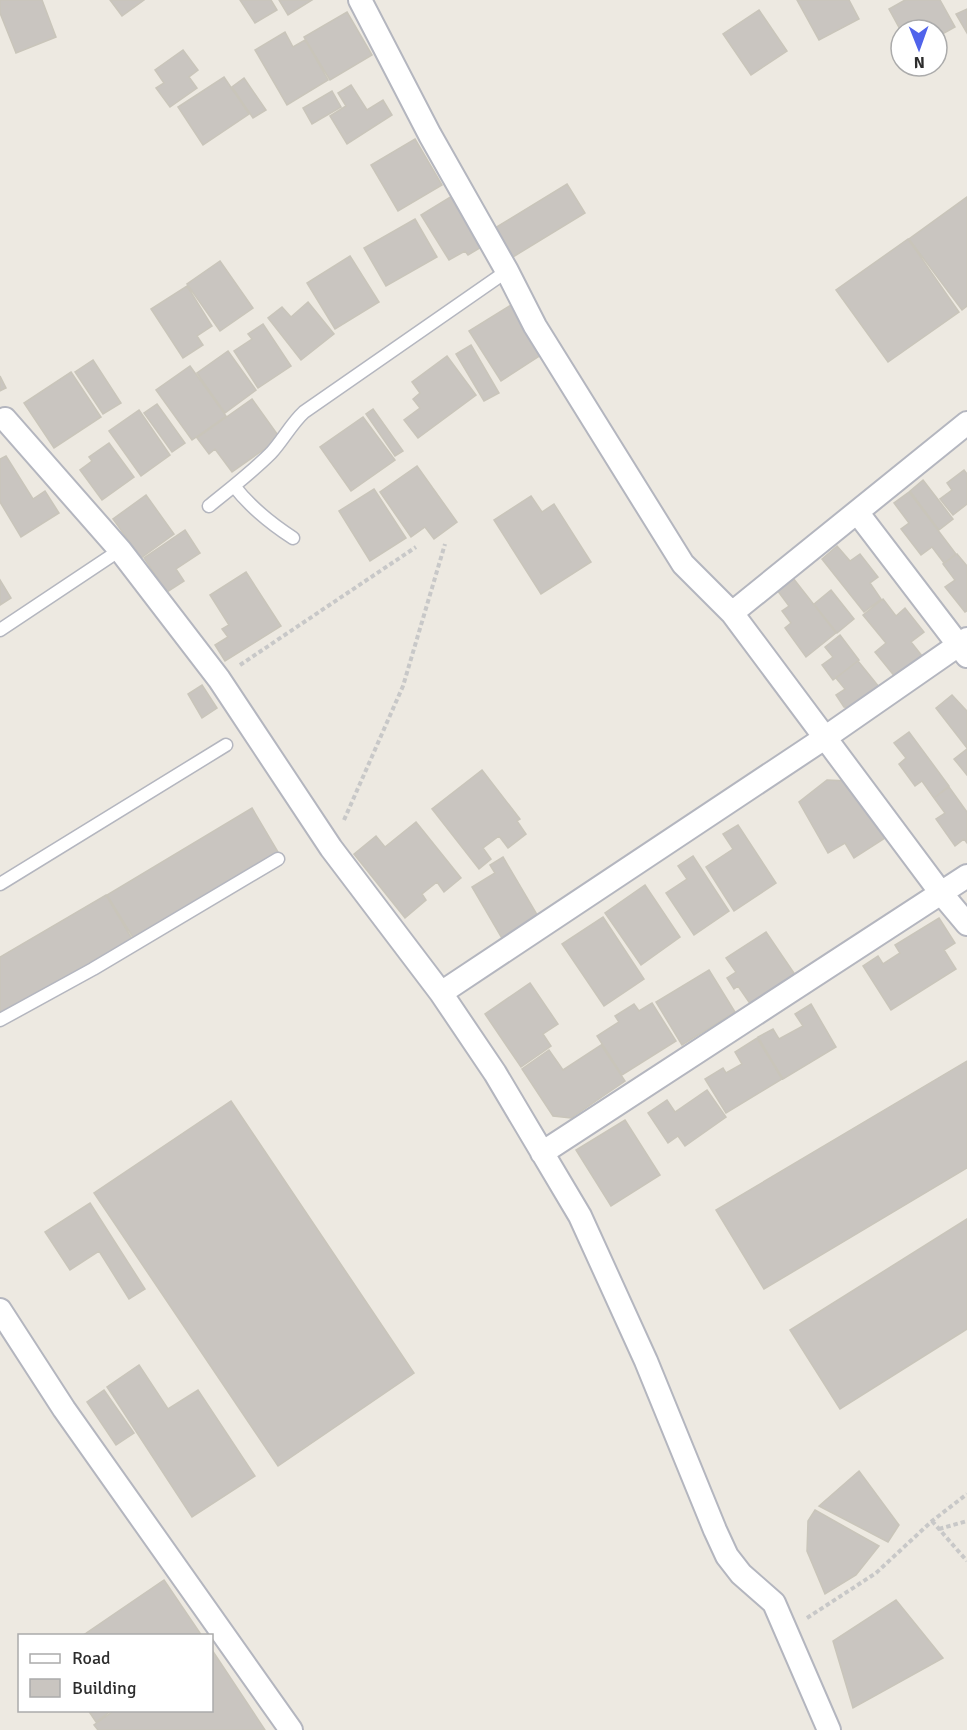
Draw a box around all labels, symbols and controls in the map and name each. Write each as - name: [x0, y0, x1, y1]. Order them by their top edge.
- north arrow: [889, 18, 949, 78]
- text: N: [914, 52, 925, 72]
- legend: [18, 1634, 213, 1712]
- text: Road: [72, 1647, 111, 1669]
- text: Building: [72, 1677, 136, 1699]

